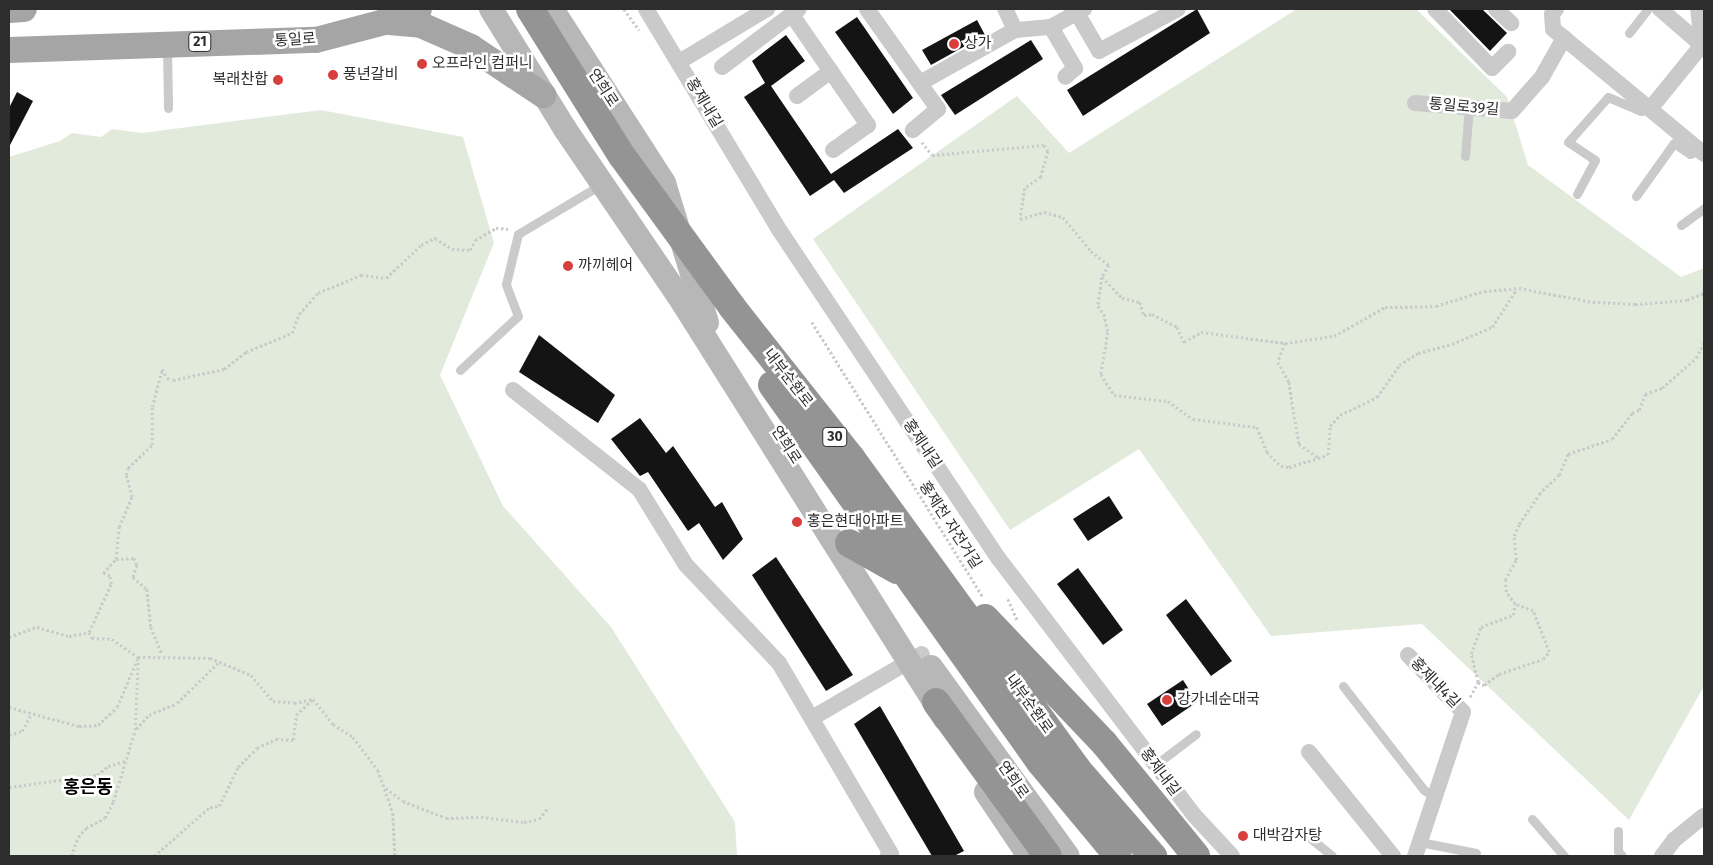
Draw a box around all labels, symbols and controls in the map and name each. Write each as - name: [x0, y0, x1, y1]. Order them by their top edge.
- street label: 통일로: [274, 30, 316, 50]
- road number: 21: [188, 31, 212, 54]
- place label: 상가: [964, 35, 992, 53]
- marker: 상가: [948, 38, 960, 50]
- place label: 오프라인 컴퍼니: [432, 55, 533, 73]
- marker: 오프라인 컴퍼니: [416, 58, 428, 70]
- place label: 풍년갈비: [343, 66, 398, 84]
- street label: 연희로: [584, 66, 622, 110]
- marker: 풍년갈비: [327, 69, 339, 81]
- place label: 복래찬합: [213, 71, 268, 89]
- marker: 복래찬합: [272, 74, 284, 86]
- street label: 홍제내길: [682, 75, 726, 131]
- street label: 통일로39길: [1428, 95, 1500, 119]
- place label: 까끼헤어: [578, 257, 633, 275]
- marker: 까끼헤어: [562, 260, 574, 272]
- street label: 내부순환로: [760, 345, 816, 411]
- street label: 홍제내길: [899, 416, 945, 472]
- street label: 연희로: [767, 423, 805, 467]
- road number: 30: [821, 426, 849, 448]
- street label: 홍제천 자전거길: [915, 478, 985, 572]
- place label: 홍은현대아파트: [807, 513, 904, 531]
- marker: 홍은현대아파트: [791, 516, 803, 528]
- street label: 홍제내4길: [1407, 654, 1463, 712]
- street label: 내부순환로: [1001, 671, 1057, 737]
- place label: 강가네순대국: [1177, 691, 1260, 709]
- marker: 강가네순대국: [1161, 694, 1173, 706]
- street label: 홍제내길: [1136, 745, 1184, 799]
- street label: 연희로: [994, 758, 1032, 802]
- district label: 홍은동: [63, 776, 113, 798]
- place label: 대박감자탕: [1253, 827, 1322, 845]
- marker: 대박감자탕: [1237, 830, 1249, 842]

